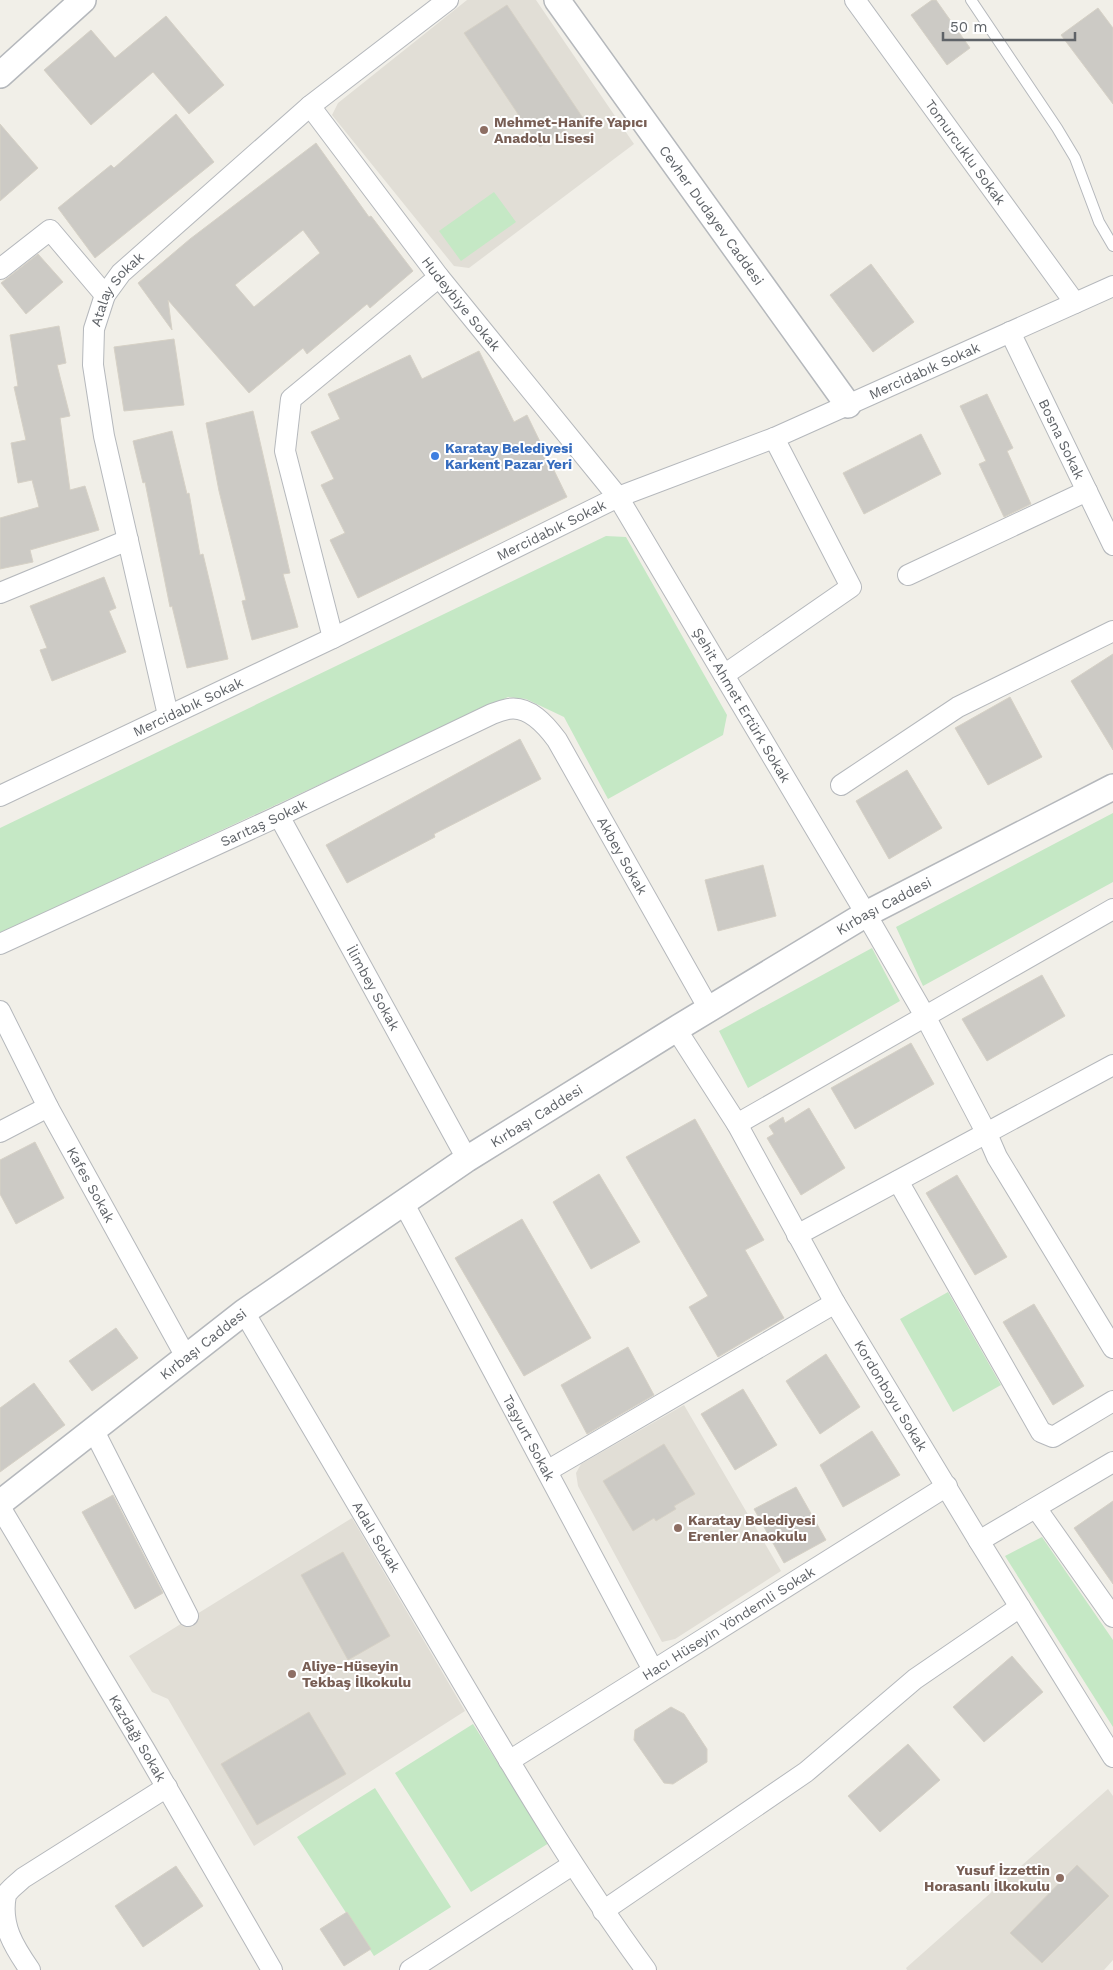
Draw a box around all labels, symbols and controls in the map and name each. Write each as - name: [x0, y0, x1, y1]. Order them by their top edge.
- scale bar: [943, 10, 1076, 42]
- text: 50 m: [950, 18, 987, 36]
- street label: Tomurcuklu Sokak: [922, 96, 1009, 208]
- place label: Mehmet-Hanife Yapıcı Anadolu Lisesi: [494, 114, 647, 146]
- marker: Mehmet-Hanife Yapıcı Anadolu Lisesi: [478, 124, 490, 136]
- street label: Cevher Dudayev Caddesi: [656, 142, 767, 288]
- street label: Atalay Sokak: [87, 249, 147, 328]
- street label: Hudeybiye Sokak: [419, 254, 504, 354]
- street label: Mercidabık Sokak: [866, 339, 982, 402]
- street label: Bosna Sokak: [1036, 396, 1088, 482]
- place label: Karatay Belediyesi Karkent Pazar Yeri: [445, 440, 573, 472]
- marker: Karatay Belediyesi Karkent Pazar Yeri: [429, 450, 441, 462]
- street label: Mercidabık Sokak: [494, 496, 608, 564]
- street label: Şehit Ahmet Ertürk Sokak: [690, 625, 794, 785]
- street label: Mercidabık Sokak: [130, 674, 245, 740]
- street label: Sarıtaş Sokak: [218, 796, 309, 850]
- street label: Akbey Sokak: [594, 814, 651, 897]
- street label: Kırbaşı Caddesi: [833, 874, 934, 938]
- street label: İlimbey Sokak: [343, 943, 403, 1033]
- street label: Kırbaşı Caddesi: [487, 1081, 585, 1151]
- street label: Kafes Sokak: [64, 1144, 118, 1225]
- street label: Kırbaşı Caddesi: [157, 1305, 250, 1383]
- street label: Kordonboyu Sokak: [851, 1337, 931, 1454]
- street label: Taşyurt Sokak: [499, 1392, 558, 1483]
- street label: Adalı Sokak: [349, 1498, 404, 1575]
- place label: Karatay Belediyesi Erenler Anaokulu: [688, 1512, 816, 1544]
- marker: Karatay Belediyesi Erenler Anaokulu: [672, 1522, 684, 1534]
- street label: Hacı Hüseyin Yöndemli Sokak: [639, 1563, 818, 1683]
- place label: Aliye-Hüseyin Tekbaş İlkokulu: [302, 1658, 411, 1690]
- marker: Aliye-Hüseyin Tekbaş İlkokulu: [286, 1668, 298, 1680]
- street label: Kazdağı Sokak: [106, 1692, 169, 1784]
- place label: Yusuf İzzettin Horasanlı İlkokulu: [924, 1862, 1050, 1894]
- marker: Yusuf İzzettin Horasanlı İlkokulu: [1054, 1872, 1066, 1884]

